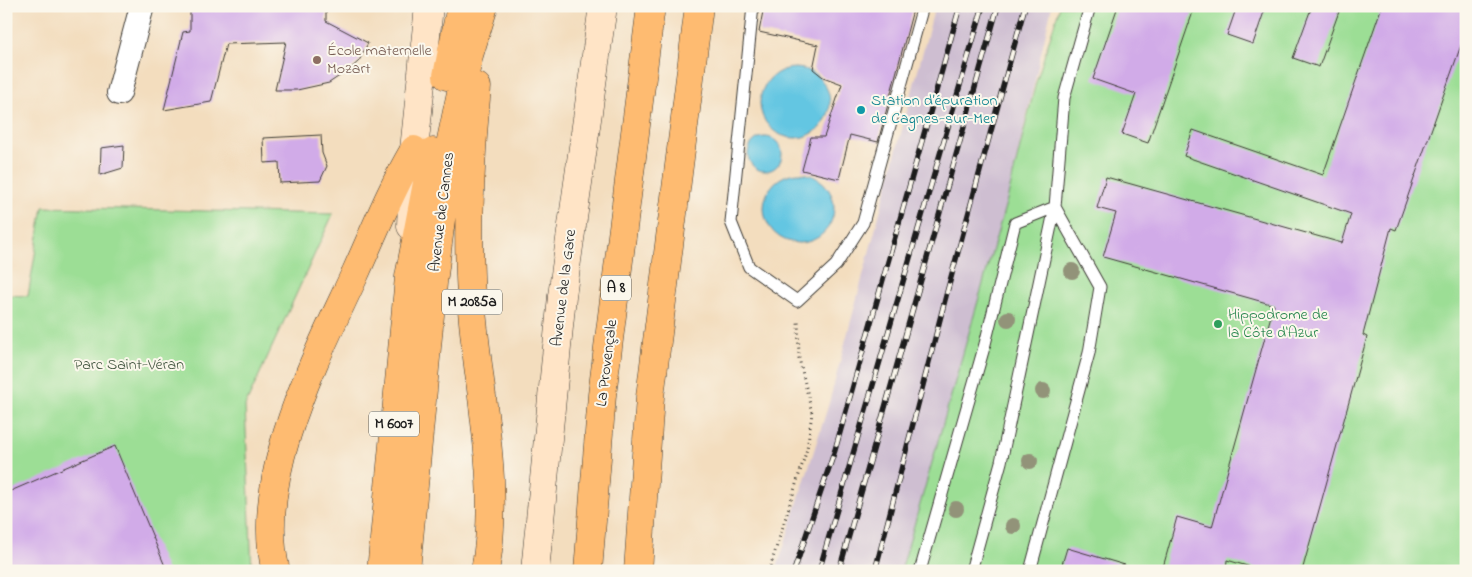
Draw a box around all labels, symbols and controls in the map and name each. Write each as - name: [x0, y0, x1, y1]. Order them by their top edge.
- place label: École maternelle Mozart: [327, 39, 432, 81]
- marker: École maternelle Mozart: [311, 54, 323, 66]
- place label: Station d’épuration de Cagnes-sur-Mer: [871, 89, 998, 131]
- marker: Station d’épuration de Cagnes-sur-Mer: [855, 104, 867, 116]
- street label: Avenue de Cannes: [423, 151, 461, 273]
- street label: Avenue de la Gare: [545, 227, 583, 348]
- road number: A 8: [601, 276, 631, 300]
- road number: M 2085a: [442, 290, 502, 314]
- place label: Hippodrome de la Côte d'Azur: [1228, 303, 1329, 345]
- street label: La Provençale: [590, 317, 624, 408]
- marker: Hippodrome de la Côte d'Azur: [1212, 318, 1224, 330]
- park label: Parc Saint-Véran: [74, 353, 184, 377]
- road number: M 6007: [369, 412, 419, 436]

